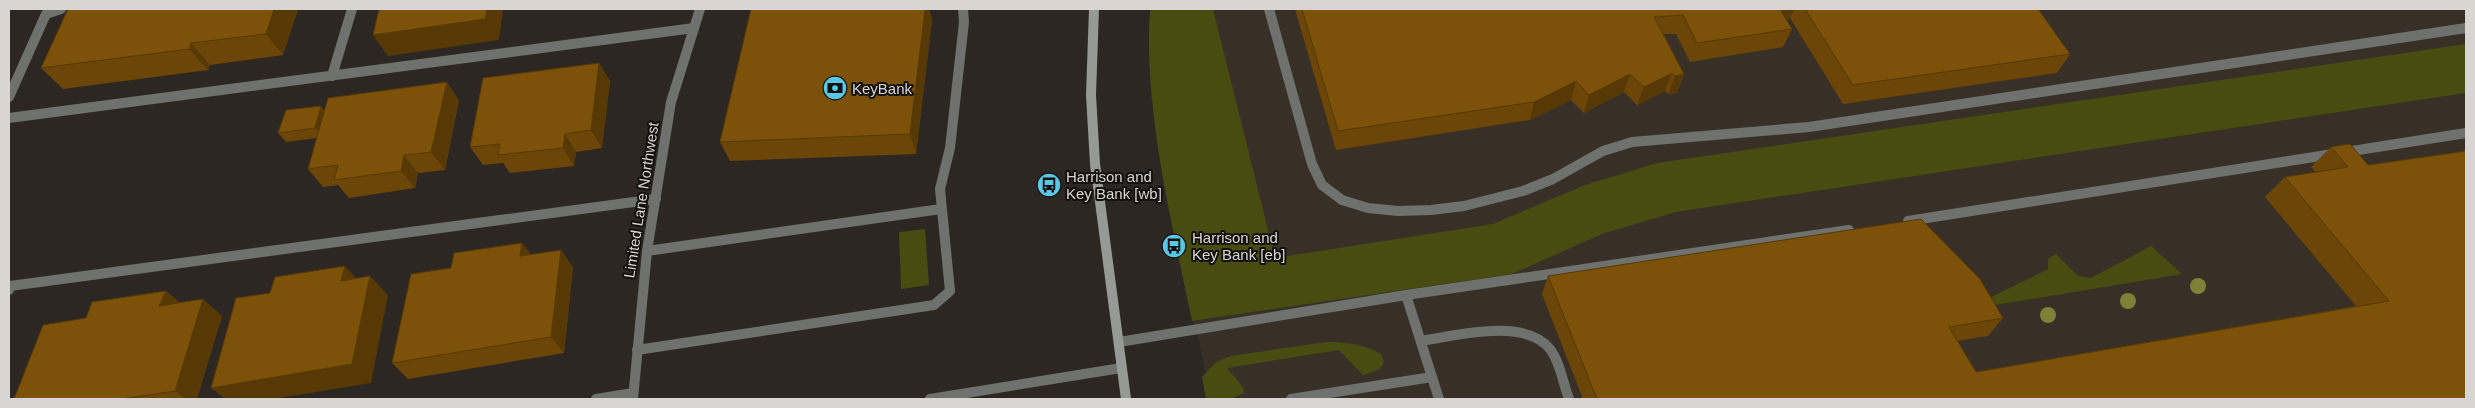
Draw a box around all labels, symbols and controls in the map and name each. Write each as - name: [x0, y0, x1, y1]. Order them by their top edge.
- bank icon: KeyBank: [822, 75, 848, 101]
- place label: KeyBank: [852, 80, 913, 97]
- street label: Limited Lane Northwest: [620, 120, 662, 279]
- place label: Harrison and Key Bank [wb]: [1066, 168, 1162, 202]
- bus stop icon: Harrison and Key Bank [wb]: [1036, 172, 1062, 198]
- place label: Harrison and Key Bank [eb]: [1192, 229, 1285, 263]
- bus stop icon: Harrison and Key Bank [eb]: [1161, 233, 1187, 259]

